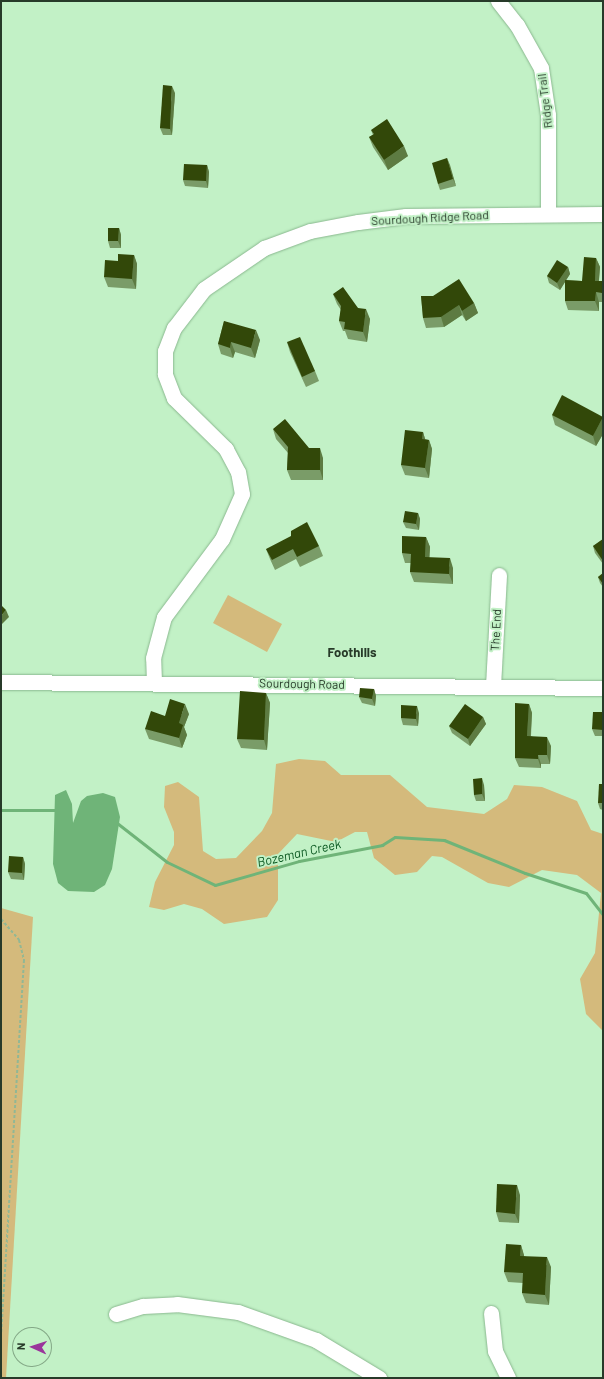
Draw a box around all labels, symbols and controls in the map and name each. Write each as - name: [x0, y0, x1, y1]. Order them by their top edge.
- street label: Ridge Trail: [535, 73, 555, 129]
- street label: Sourdough Ridge Road: [371, 208, 489, 228]
- street label: The End: [488, 609, 504, 651]
- district label: Foothills: [327, 644, 377, 660]
- street label: Sourdough Road: [259, 676, 345, 692]
- water label: Bozeman Creek: [256, 836, 342, 870]
- north arrow: [12, 1327, 52, 1367]
- text: N: [14, 1342, 27, 1350]

